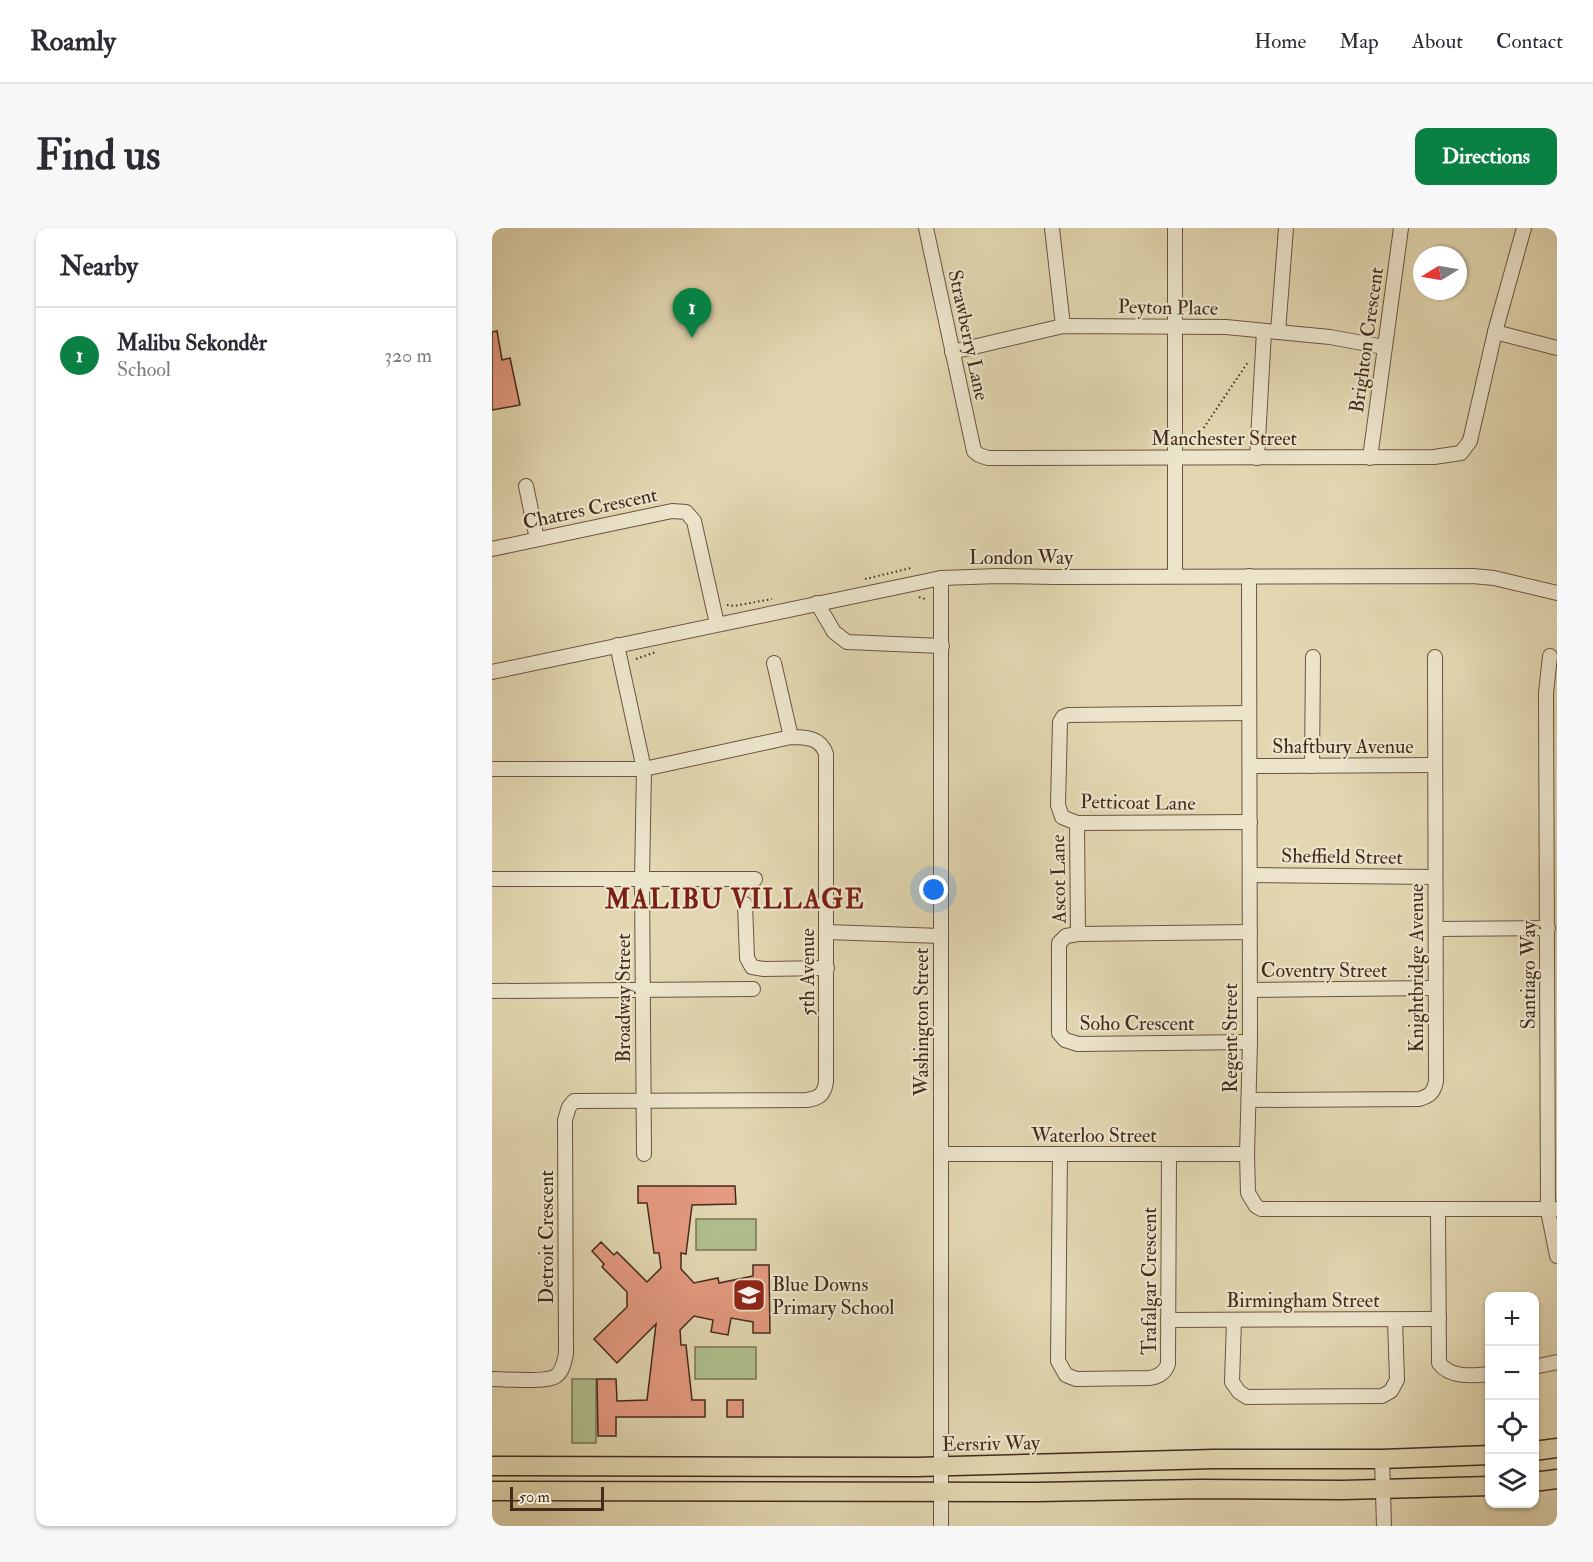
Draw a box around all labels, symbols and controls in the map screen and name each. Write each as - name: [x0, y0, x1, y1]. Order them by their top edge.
- text: Roamly: [30, 24, 116, 59]
- text: Home: [1254, 28, 1306, 55]
- text: Map: [1339, 28, 1379, 55]
- text: About: [1412, 28, 1463, 55]
- text: Contact: [1496, 28, 1563, 55]
- button: Directions: [1415, 128, 1557, 185]
- text: Find us: [36, 130, 160, 182]
- north arrow: [1413, 246, 1467, 300]
- text: Nearby: [60, 251, 138, 283]
- street label: Brighton Crescent: [1344, 265, 1389, 414]
- street label: Strawberry Lane: [942, 268, 995, 403]
- pin: 1: [672, 288, 712, 338]
- street label: Peyton Place: [1118, 294, 1218, 321]
- text: Malibu Sekondêr: [117, 329, 267, 357]
- text: 1: [76, 343, 83, 368]
- text: 320 m: [384, 343, 432, 368]
- text: School: [117, 357, 171, 382]
- street label: Manchester Street: [1151, 426, 1298, 451]
- street label: Chatres Crescent: [521, 482, 660, 535]
- street label: London Way: [969, 545, 1074, 570]
- street label: Shaftbury Avenue: [1272, 734, 1414, 759]
- street label: Petticoat Lane: [1080, 789, 1196, 816]
- street label: Ascot Lane: [1045, 834, 1072, 925]
- street label: Sheffield Street: [1281, 843, 1404, 870]
- your location: [919, 875, 948, 904]
- district label: MALIBU VILLAGE: [604, 884, 865, 916]
- street label: Knightbridge Avenue: [1404, 884, 1429, 1052]
- street label: Santiago Way: [1516, 919, 1541, 1029]
- street label: 5th Avenue: [795, 928, 820, 1016]
- street label: Broadway Street: [611, 933, 636, 1063]
- street label: Washington Street: [909, 947, 934, 1097]
- street label: Coventry Street: [1261, 958, 1388, 983]
- street label: Regent Street: [1218, 983, 1243, 1093]
- street label: Soho Crescent: [1079, 1011, 1195, 1036]
- street label: Waterloo Street: [1030, 1123, 1157, 1148]
- street label: Detroit Crescent: [534, 1169, 559, 1304]
- street label: Trafalgar Crescent: [1137, 1206, 1162, 1355]
- place label: Blue Downs Primary School: [772, 1272, 894, 1320]
- school or university icon: Blue Downs Primary School: [731, 1277, 767, 1313]
- street label: Birmingham Street: [1226, 1288, 1380, 1313]
- map controls: [1485, 1292, 1539, 1508]
- button: +: [1485, 1292, 1539, 1346]
- button: −: [1485, 1346, 1539, 1400]
- button: locate: [1485, 1400, 1539, 1454]
- street label: Eersriv Way: [942, 1430, 1041, 1457]
- button: layers: [1485, 1454, 1539, 1508]
- scale bar: [510, 1484, 604, 1512]
- text: 50 m: [519, 1487, 550, 1507]

